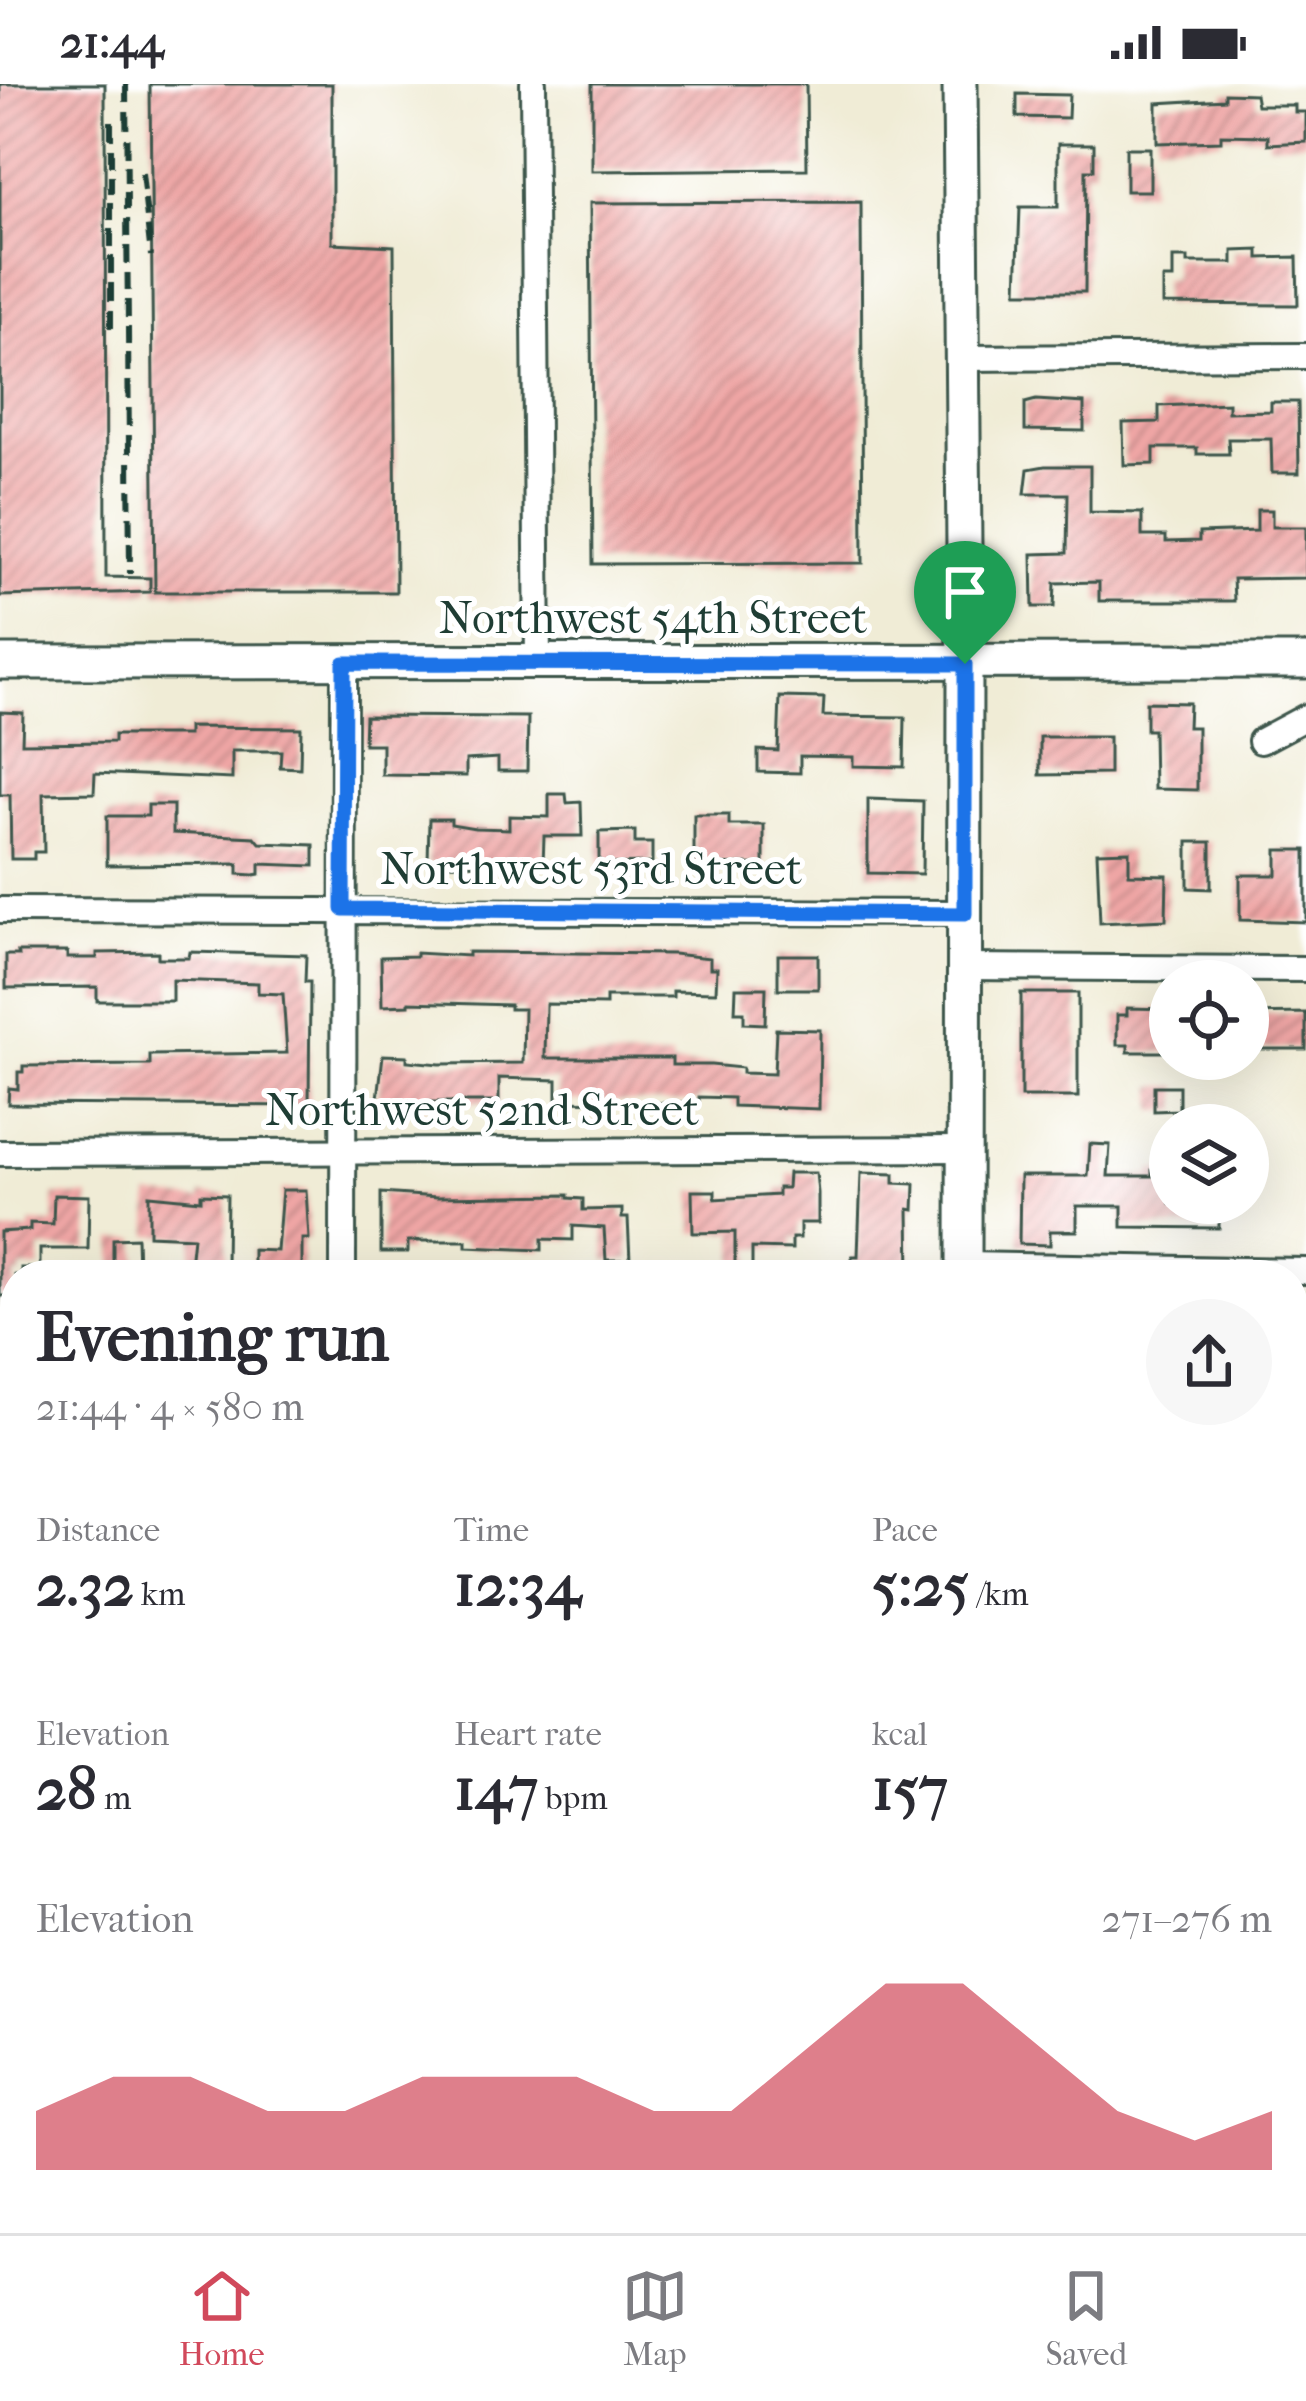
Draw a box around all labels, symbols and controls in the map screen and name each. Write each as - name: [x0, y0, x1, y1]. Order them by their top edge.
- text: 21:44: [60, 16, 163, 69]
- pin: [914, 541, 1016, 664]
- icon: arrive: [932, 559, 998, 625]
- street label: Northwest 54th Street: [439, 592, 867, 645]
- street label: Northwest 53rd Street: [380, 843, 802, 896]
- map controls: [1149, 960, 1269, 1224]
- button: locate: [1149, 960, 1269, 1080]
- street label: Northwest 52nd Street: [265, 1084, 699, 1137]
- button: layers: [1149, 1104, 1269, 1224]
- button: share: [1146, 1299, 1272, 1425]
- text: Evening run: [36, 1300, 389, 1377]
- text: 21:44 · 4 × 580 m: [36, 1384, 304, 1430]
- text: Distance: [36, 1511, 160, 1550]
- text: Time: [454, 1511, 529, 1550]
- text: Pace: [872, 1511, 938, 1550]
- text: 2.32: [36, 1550, 134, 1621]
- text: 12:34: [454, 1550, 581, 1621]
- text: 5:25: [872, 1550, 969, 1621]
- text: km: [134, 1575, 185, 1614]
- text: /km: [969, 1575, 1029, 1614]
- text: Elevation: [36, 1715, 169, 1754]
- text: Heart rate: [454, 1715, 602, 1754]
- text: kcal: [872, 1715, 928, 1754]
- text: 28: [36, 1754, 97, 1825]
- text: 147: [454, 1754, 538, 1825]
- text: 157: [872, 1754, 948, 1825]
- text: m: [97, 1779, 132, 1818]
- text: bpm: [538, 1779, 608, 1818]
- text: Elevation: [36, 1896, 194, 1942]
- text: 271–276 m: [1101, 1896, 1272, 1942]
- tab: Home: [179, 2263, 265, 2374]
- tab: Map: [622, 2263, 688, 2374]
- tab: Saved: [1045, 2263, 1127, 2374]

